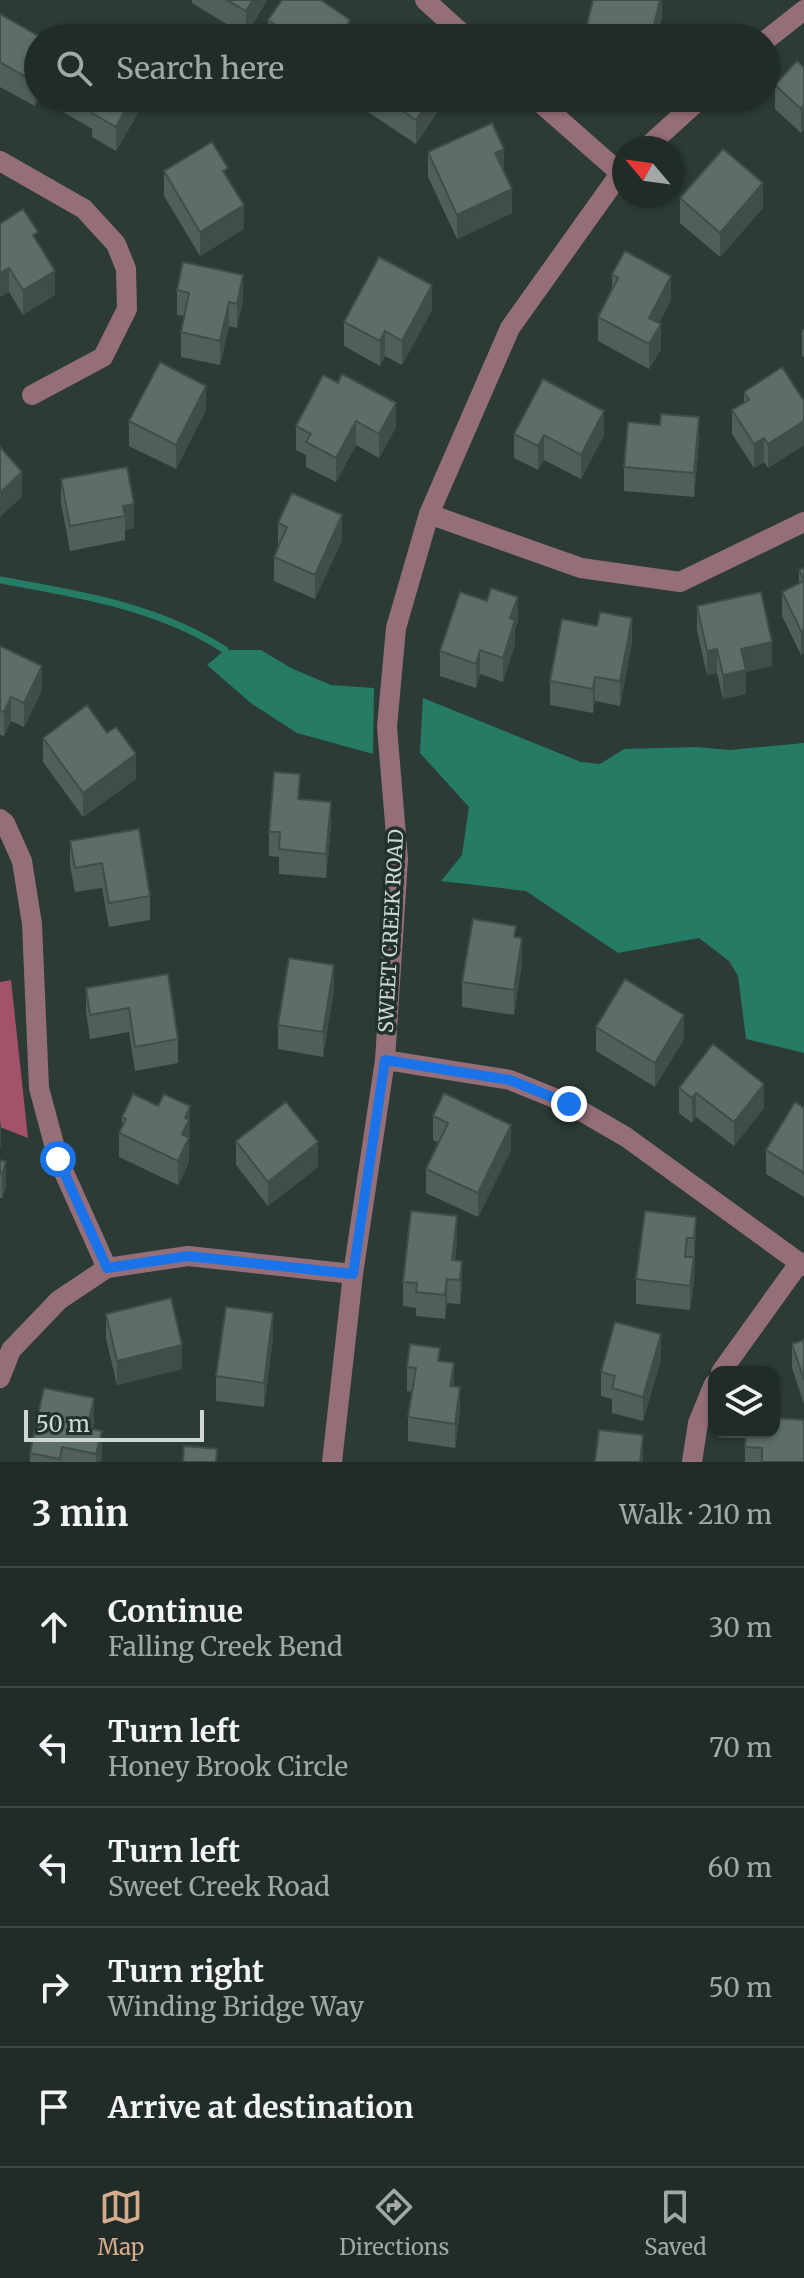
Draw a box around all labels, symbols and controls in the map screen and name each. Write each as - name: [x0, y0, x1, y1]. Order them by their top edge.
- search box: [24, 24, 780, 112]
- icon: search: [52, 46, 96, 90]
- text: Search here: [116, 49, 284, 87]
- north arrow: [612, 136, 684, 208]
- street label: SWEET CREEK ROAD: [373, 828, 408, 1034]
- route end: [551, 1086, 587, 1122]
- route start: [40, 1141, 76, 1177]
- map controls: [708, 1366, 780, 1438]
- button: layers: [708, 1366, 780, 1438]
- scale bar: [24, 1406, 204, 1442]
- text: 50 m: [36, 1410, 90, 1438]
- text: 3 min: [32, 1493, 128, 1535]
- text: Walk · 210 m: [619, 1498, 772, 1531]
- text: Continue: [108, 1592, 243, 1630]
- icon: ahead: [32, 1605, 76, 1649]
- text: 30 m: [709, 1611, 772, 1644]
- text: Falling Creek Bend: [108, 1630, 343, 1663]
- text: Turn left: [108, 1712, 240, 1750]
- icon: left: [32, 1725, 76, 1769]
- text: 70 m: [709, 1731, 772, 1764]
- text: Honey Brook Circle: [108, 1750, 348, 1783]
- text: Turn left: [108, 1832, 240, 1870]
- icon: left: [32, 1845, 76, 1889]
- text: 60 m: [708, 1851, 772, 1884]
- text: Sweet Creek Road: [108, 1870, 330, 1903]
- text: Turn right: [108, 1952, 264, 1990]
- icon: right: [32, 1965, 76, 2009]
- text: 50 m: [708, 1971, 772, 2004]
- text: Winding Bridge Way: [108, 1990, 364, 2023]
- icon: arrive: [32, 2085, 76, 2129]
- text: Arrive at destination: [108, 2088, 414, 2126]
- tab: Map: [97, 2185, 144, 2261]
- tab: Directions: [339, 2185, 449, 2261]
- tab: Saved: [644, 2185, 707, 2261]

